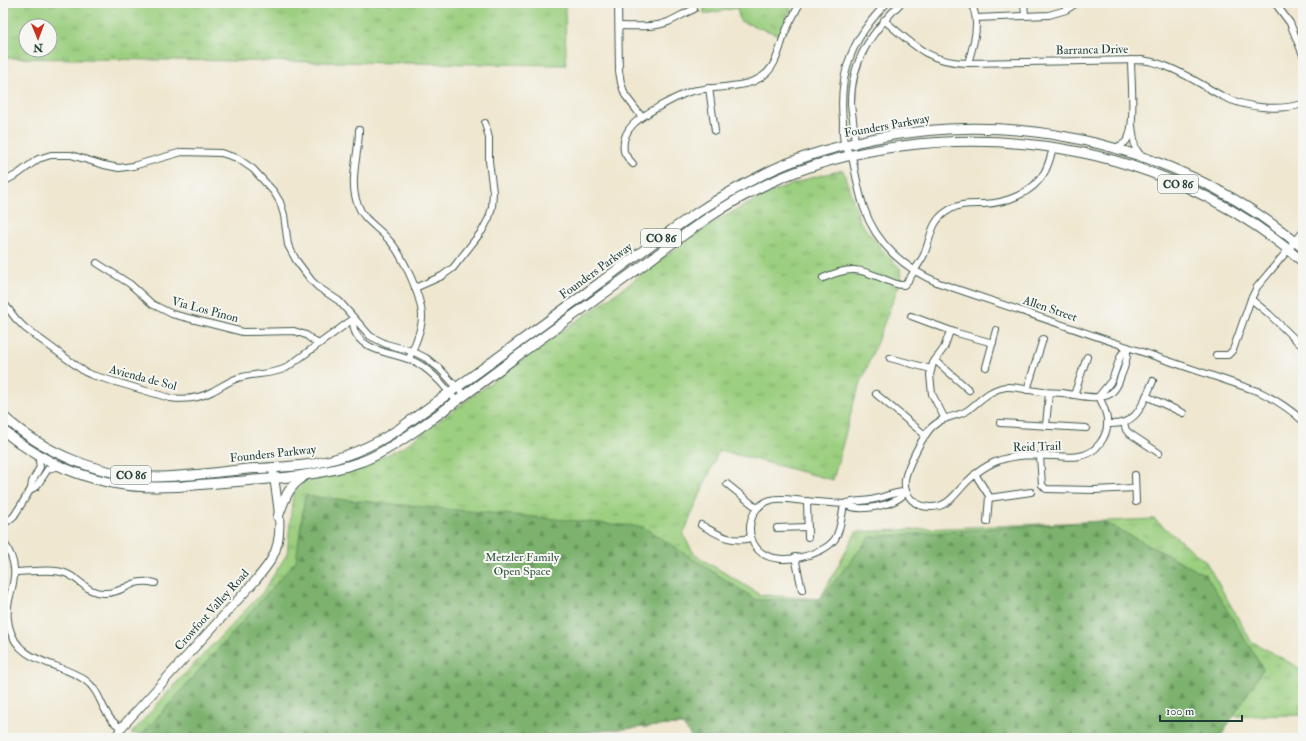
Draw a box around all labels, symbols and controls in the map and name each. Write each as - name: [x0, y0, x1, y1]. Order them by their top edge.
- north arrow: [18, 18, 58, 58]
- text: N: [32, 41, 44, 54]
- street label: Barranca Drive: [1056, 42, 1128, 58]
- street label: Founders Parkway: [843, 111, 932, 141]
- road number: CO 86: [1158, 175, 1198, 193]
- road number: CO 86: [641, 229, 681, 247]
- street label: Founders Parkway: [557, 239, 636, 303]
- street label: Allen Street: [1020, 292, 1079, 325]
- street label: Via Los Pinon: [170, 294, 240, 326]
- street label: Avienda de Sol: [107, 362, 178, 394]
- street label: Reid Trail: [1013, 439, 1061, 455]
- street label: Founders Parkway: [229, 442, 318, 466]
- road number: CO 86: [111, 466, 151, 484]
- park label: Metzler Family Open Space: [485, 550, 560, 579]
- street label: Crowfoot Valley Road: [171, 566, 253, 654]
- scale bar: [1160, 697, 1242, 723]
- text: 100 m: [1166, 704, 1195, 719]

